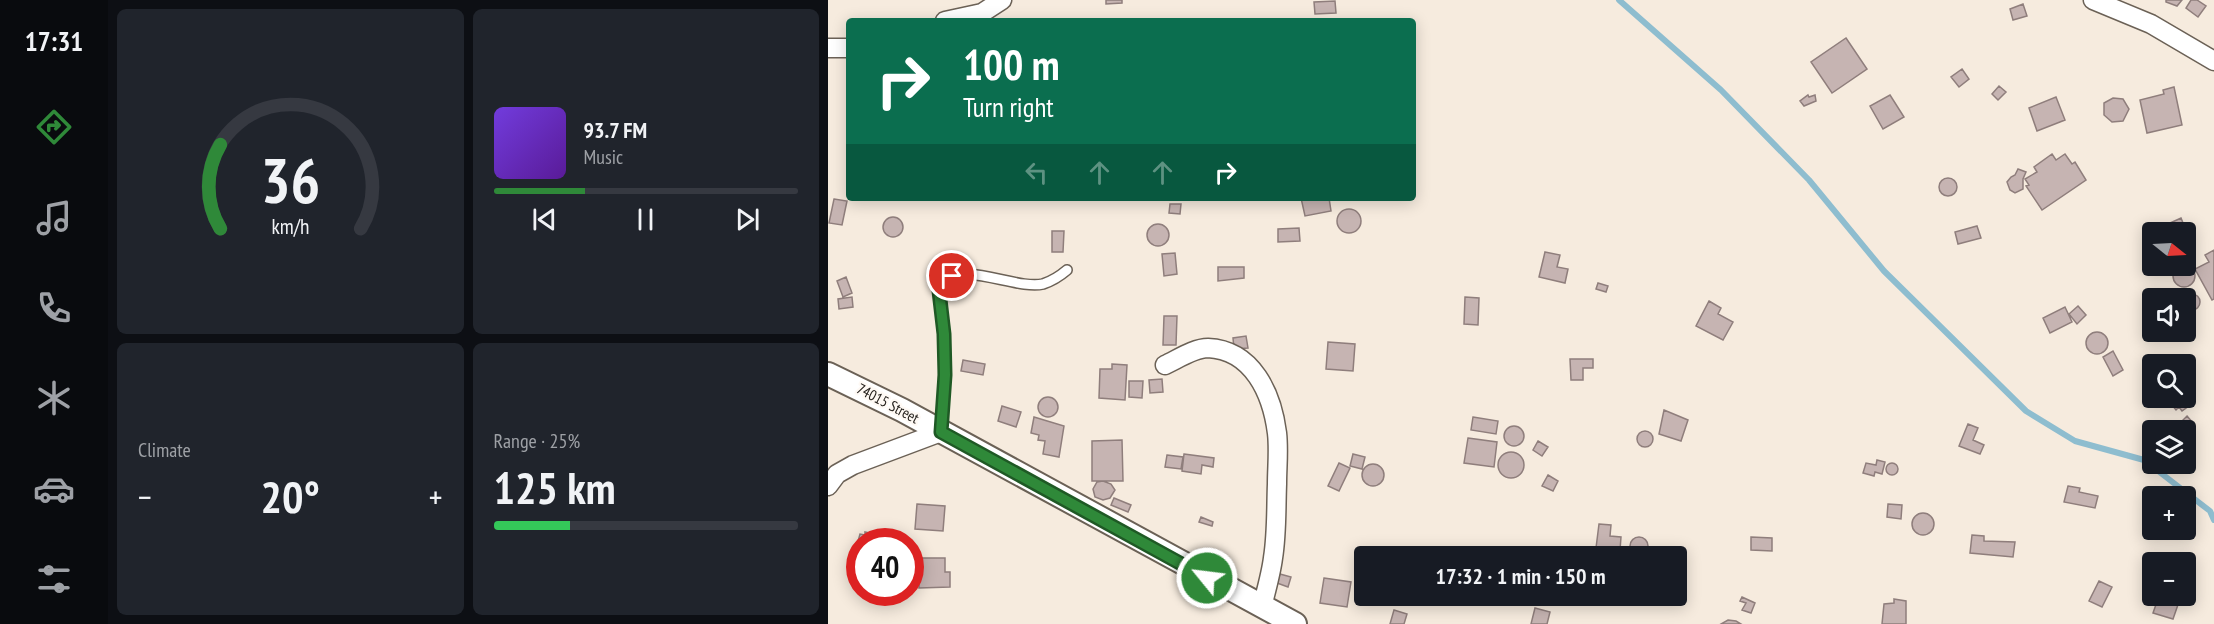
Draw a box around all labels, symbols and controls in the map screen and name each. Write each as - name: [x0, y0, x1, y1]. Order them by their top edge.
- text: 17:31: [25, 24, 83, 58]
- text: 100 m: [963, 37, 1060, 92]
- icon: right: [864, 42, 942, 120]
- text: Turn right: [963, 90, 1054, 124]
- icon: directions: [33, 106, 75, 148]
- text: 93.7 FM: [584, 116, 647, 144]
- text: 36: [260, 139, 320, 220]
- text: Music: [584, 144, 623, 170]
- icon: left: [1020, 156, 1053, 189]
- icon: ahead: [1083, 156, 1116, 189]
- icon: ahead: [1146, 156, 1179, 189]
- icon: right: [1209, 156, 1242, 189]
- icon: music: [33, 197, 75, 239]
- icon: previous: [528, 203, 561, 236]
- icon: pause: [629, 203, 662, 236]
- icon: next: [731, 203, 764, 236]
- text: km/h: [271, 212, 309, 240]
- north arrow: [2142, 222, 2196, 276]
- map controls: [2142, 222, 2196, 606]
- pin: [926, 250, 977, 301]
- icon: arrive: [935, 259, 968, 292]
- icon: phone: [33, 287, 75, 329]
- button: sound: [2142, 288, 2196, 342]
- button: search: [2142, 354, 2196, 408]
- icon: climate: [33, 377, 75, 419]
- street label: 74015 Street: [854, 379, 922, 427]
- button: layers: [2142, 420, 2196, 474]
- text: Range · 25%: [494, 428, 580, 454]
- text: Climate: [138, 437, 191, 463]
- text: 125 km: [494, 458, 616, 516]
- text: 20°: [261, 467, 320, 525]
- icon: car: [33, 468, 75, 510]
- text: −: [138, 475, 152, 518]
- text: +: [429, 475, 443, 518]
- button: +: [2142, 486, 2196, 540]
- speed limit sign: 40: [846, 528, 924, 606]
- position arrow: [1175, 546, 1239, 610]
- button: −: [2142, 552, 2196, 606]
- icon: filters: [33, 558, 75, 600]
- text: 17:32 · 1 min · 150 m: [1435, 562, 1606, 590]

